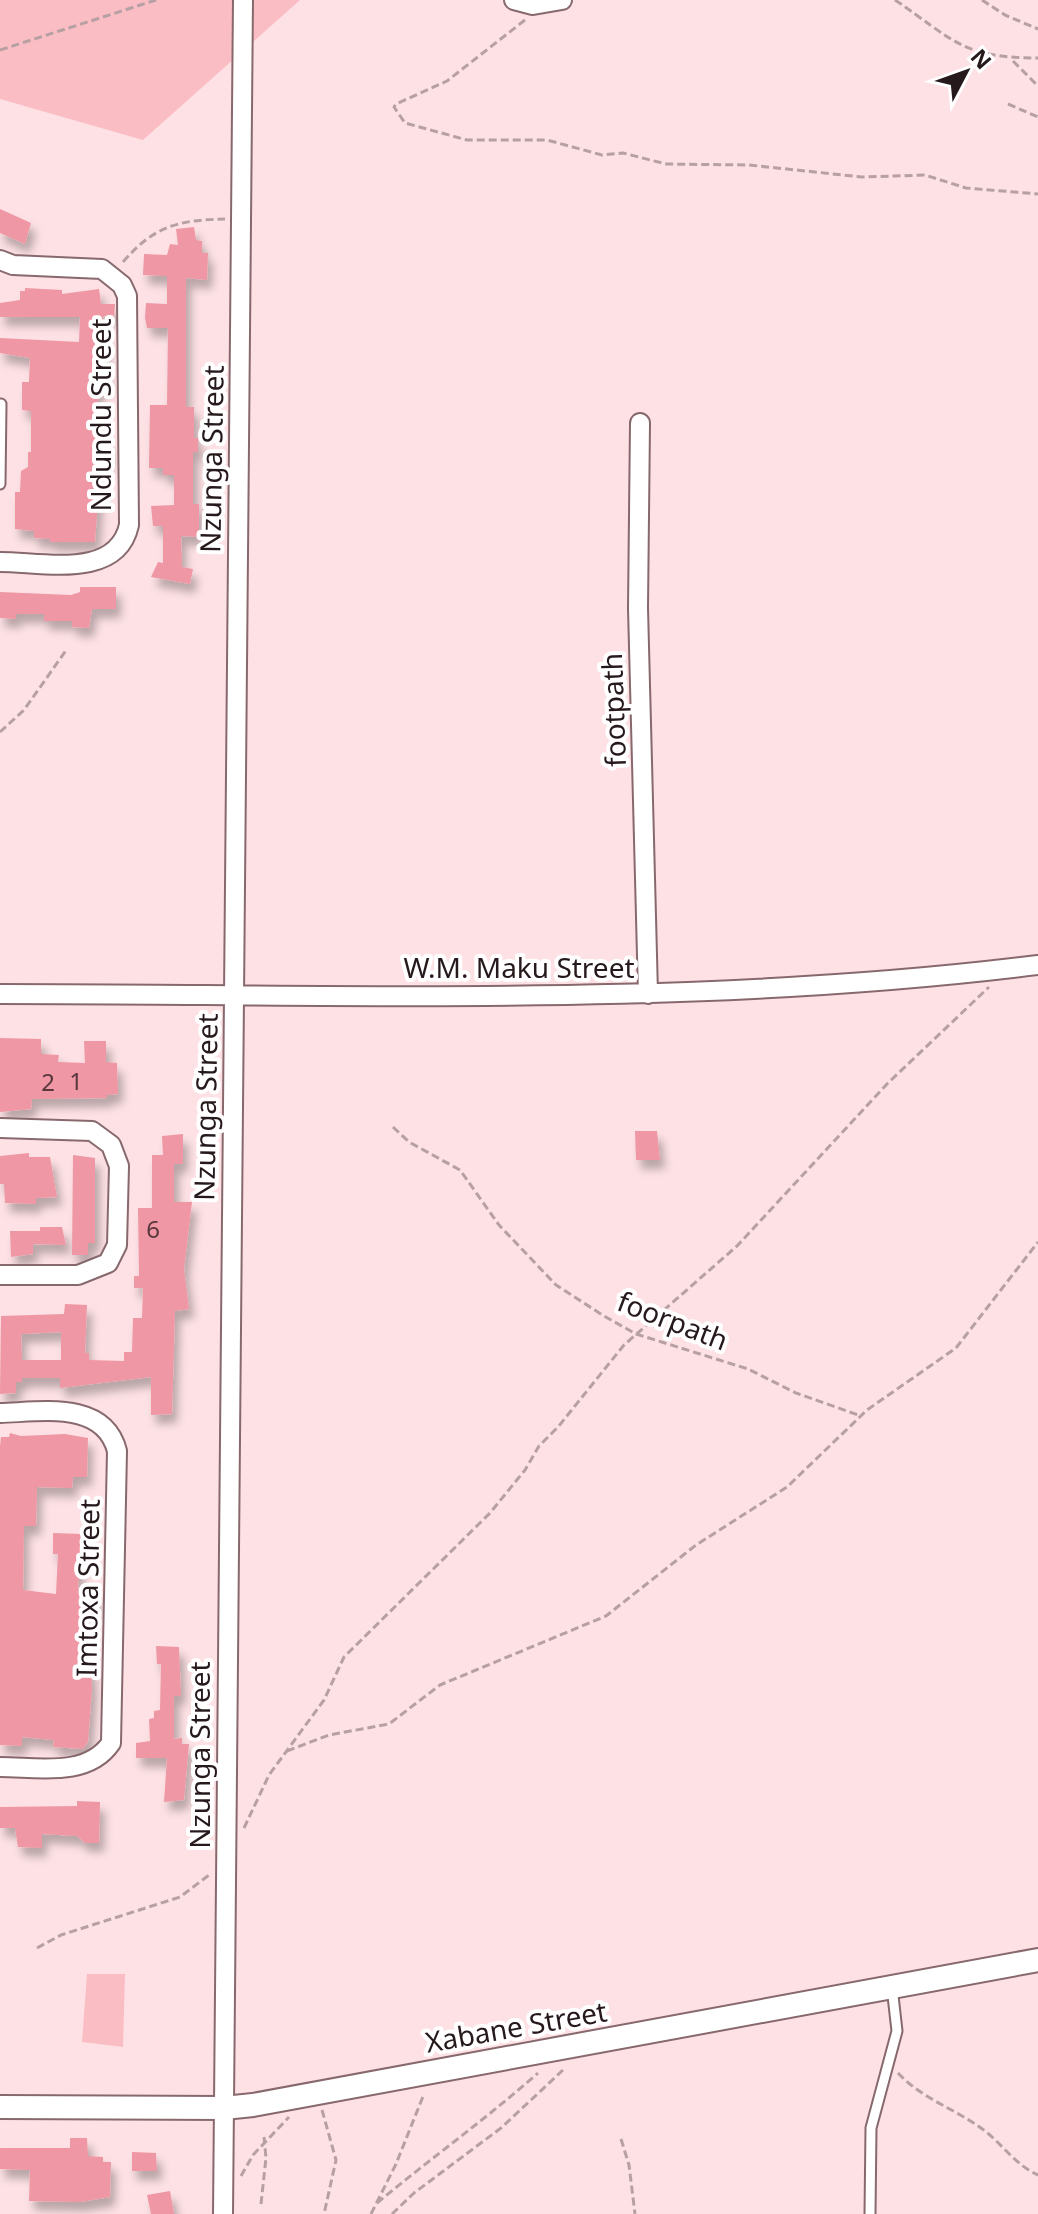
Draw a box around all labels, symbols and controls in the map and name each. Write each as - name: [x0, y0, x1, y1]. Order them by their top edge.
- north arrow: [926, 32, 1006, 112]
- text: N: [965, 42, 999, 75]
- street label: Ndundu Street: [81, 318, 119, 512]
- street label: Nzunga Street: [190, 365, 232, 553]
- street label: footpath: [592, 652, 634, 768]
- street label: W.M. Maku Street: [403, 948, 635, 986]
- street label: Nzunga Street: [184, 1013, 226, 1201]
- house number: 1: [69, 1064, 83, 1097]
- house number: 2: [41, 1065, 55, 1098]
- house number: 6: [146, 1212, 160, 1245]
- street label: foorpath: [612, 1282, 734, 1358]
- street label: Imtoxa Street: [66, 1499, 108, 1677]
- street label: Nzunga Street: [180, 1661, 218, 1849]
- street label: Xabane Street: [422, 1991, 610, 2061]

